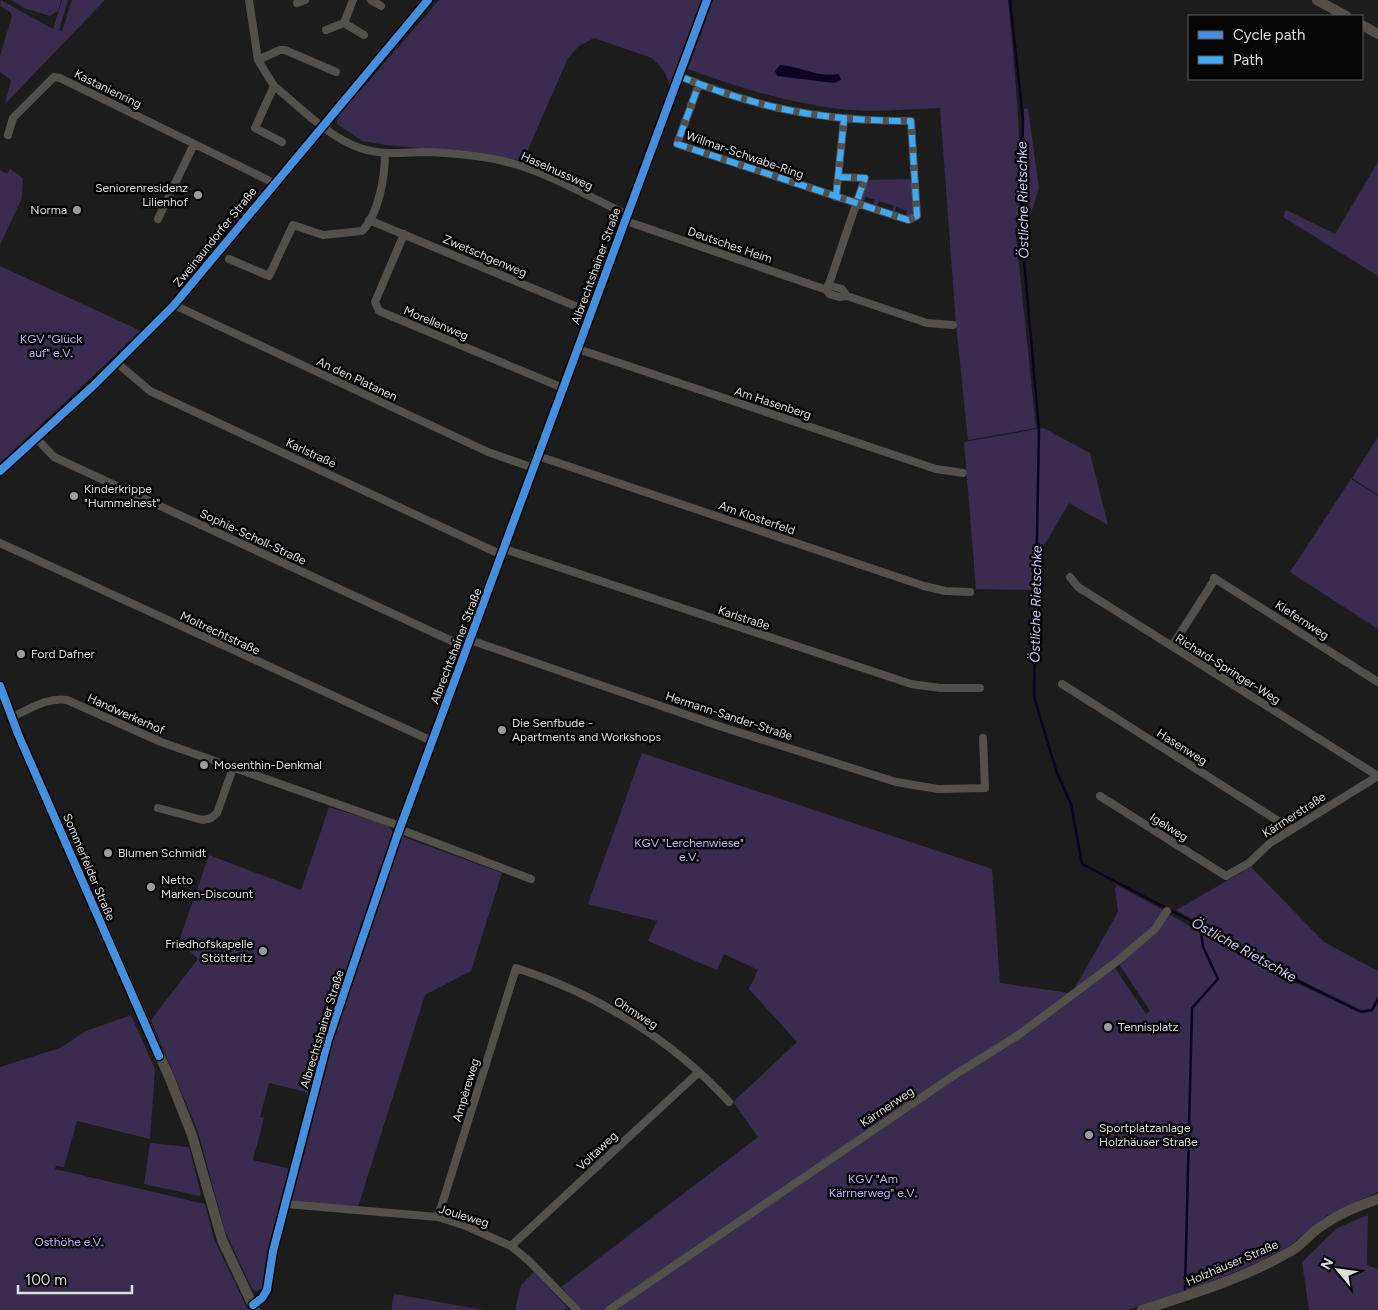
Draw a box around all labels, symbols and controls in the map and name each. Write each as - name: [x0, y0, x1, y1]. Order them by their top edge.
- legend: [1188, 15, 1363, 80]
- text: Cycle path: [1233, 26, 1305, 44]
- text: Path: [1233, 51, 1263, 69]
- street label: Kastanienring: [72, 67, 144, 111]
- street label: Willmar-Schwabe-Ring: [684, 128, 806, 182]
- water label: Östliche Rietschke: [1013, 141, 1033, 259]
- street label: Haselnussweg: [519, 149, 595, 193]
- place label: Seniorenresidenz Lilienhof: [95, 181, 189, 209]
- street label: Zweinaundorfer Straße: [171, 184, 260, 290]
- marker: Seniorenresidenz Lilienhof: [192, 189, 204, 201]
- place label: Norma: [30, 203, 67, 217]
- marker: Norma: [71, 204, 83, 216]
- street label: Albrechtshainer Straße: [568, 205, 624, 326]
- street label: Deutsches Heim: [686, 224, 774, 266]
- street label: Zwetschgenweg: [441, 232, 529, 280]
- street label: Morellenweg: [401, 303, 471, 343]
- park label: KGV "Glück auf" e.V.: [20, 332, 82, 360]
- street label: An den Platanen: [314, 354, 400, 404]
- street label: Am Hasenberg: [733, 384, 813, 422]
- street label: Karlstraße: [284, 435, 339, 471]
- place label: Kinderkrippe "Hummelnest": [84, 482, 161, 510]
- marker: Kinderkrippe "Hummelnest": [68, 490, 80, 502]
- street label: Am Klosterfeld: [717, 498, 797, 538]
- street label: Sophie-Scholl-Straße: [198, 506, 309, 568]
- water label: Östliche Rietschke: [1026, 545, 1046, 663]
- street label: Albrechtshainer Straße: [427, 586, 485, 706]
- street label: Kiefernweg: [1273, 597, 1331, 643]
- street label: Karlstraße: [716, 603, 772, 633]
- street label: Moltrechtstraße: [178, 608, 262, 658]
- street label: Richard-Springer-Weg: [1173, 631, 1283, 707]
- place label: Ford Dafner: [31, 647, 95, 661]
- marker: Ford Dafner: [15, 648, 27, 660]
- street label: Hermann-Sander-Straße: [664, 689, 795, 743]
- street label: Handwerkerhof: [85, 691, 167, 738]
- place label: Die Senfbude - Apartments and Workshops: [512, 716, 662, 744]
- marker: Die Senfbude - Apartments and Workshops: [496, 724, 508, 736]
- street label: Hasenweg: [1154, 726, 1210, 768]
- place label: Mosenthin-Denkmal: [214, 758, 322, 772]
- marker: Mosenthin-Denkmal: [198, 759, 210, 771]
- street label: Kärrnerstraße: [1260, 789, 1329, 841]
- street label: Igelweg: [1147, 810, 1191, 844]
- street label: Sommerfelder Straße: [60, 811, 118, 923]
- park label: KGV "Lerchenwiese" e.V.: [634, 836, 744, 864]
- place label: Blumen Schmidt: [118, 846, 207, 860]
- marker: Blumen Schmidt: [102, 847, 114, 859]
- place label: Netto Marken-Discount: [161, 873, 254, 901]
- marker: Netto Marken-Discount: [145, 881, 157, 893]
- water label: Östliche Rietschke: [1189, 914, 1300, 986]
- place label: Friedhofskapelle Stötteritz: [165, 937, 253, 965]
- marker: Friedhofskapelle Stötteritz: [257, 945, 269, 957]
- street label: Albrechtshainer Straße: [297, 968, 347, 1090]
- street label: Ohmweg: [612, 994, 660, 1032]
- place label: Tennisplatz: [1118, 1020, 1179, 1034]
- marker: Tennisplatz: [1102, 1021, 1114, 1033]
- street label: Ampèreweg: [450, 1057, 482, 1123]
- street label: Kärrnerweg: [858, 1084, 916, 1130]
- place label: Sportplatzanlage Holzhäuser Straße: [1099, 1121, 1198, 1149]
- street label: Voltaweg: [574, 1129, 620, 1173]
- marker: Sportplatzanlage Holzhäuser Straße: [1083, 1129, 1095, 1141]
- park label: KGV "Am Kärrnerweg" e.V.: [829, 1172, 917, 1200]
- street label: Jouleweg: [437, 1202, 491, 1230]
- park label: Osthöhe e.V.: [34, 1235, 104, 1249]
- street label: Holzhäuser Straße: [1184, 1237, 1281, 1289]
- north arrow: [1313, 1245, 1363, 1295]
- text: N: [1317, 1255, 1337, 1273]
- scale bar: [18, 1262, 131, 1294]
- text: 100 m: [25, 1271, 67, 1289]

